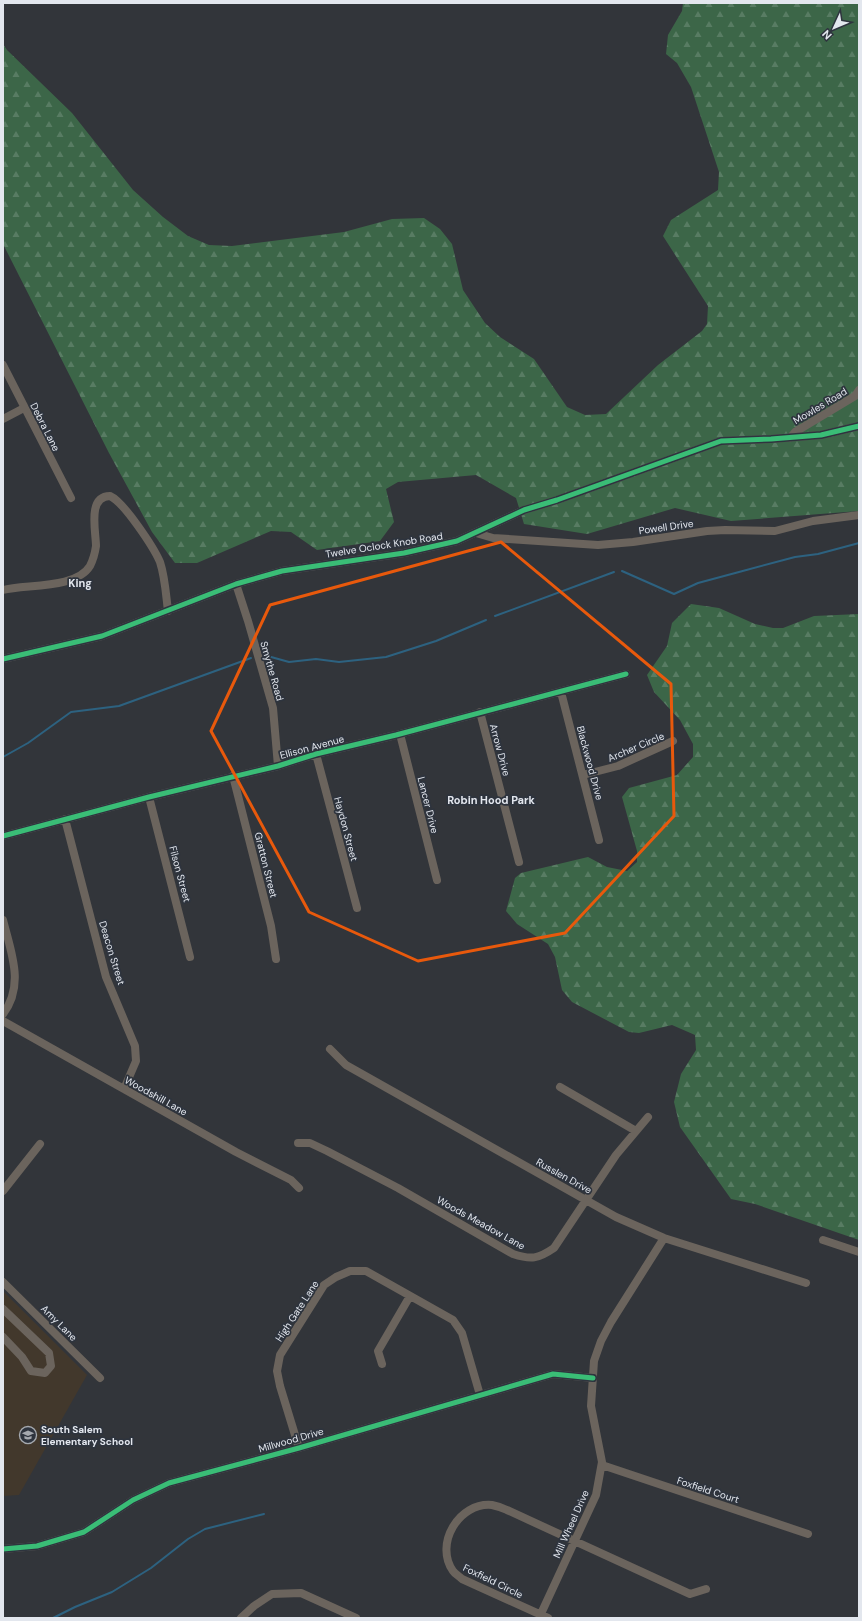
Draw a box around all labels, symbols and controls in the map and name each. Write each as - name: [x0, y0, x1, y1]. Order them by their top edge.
- north arrow: [814, 8, 854, 48]
- text: N: [819, 27, 835, 43]
- street label: Mowles Road: [791, 385, 849, 427]
- street label: Debra Lane: [27, 401, 63, 454]
- street label: Powell Drive: [638, 517, 695, 537]
- street label: Twelve Oclock Knob Road: [324, 529, 444, 561]
- district label: King: [68, 576, 92, 590]
- street label: Smythe Road: [257, 640, 287, 702]
- street label: Arrow Drive: [487, 722, 513, 778]
- street label: Blackwood Drive: [574, 724, 606, 802]
- street label: Archer Circle: [606, 729, 667, 765]
- street label: Ellison Avenue: [279, 732, 346, 762]
- street label: Lancer Drive: [415, 775, 441, 835]
- district label: Robin Hood Park: [447, 793, 535, 807]
- street label: Haydon Street: [331, 795, 361, 863]
- street label: Gratton Street: [252, 831, 280, 899]
- street label: Filson Street: [166, 844, 194, 904]
- street label: Deacon Street: [96, 919, 128, 987]
- street label: Woodshill Lane: [122, 1073, 190, 1119]
- street label: Russlen Drive: [534, 1155, 594, 1197]
- street label: Woods Meadow Lane: [435, 1193, 528, 1253]
- street label: High Gate Lane: [272, 1278, 322, 1344]
- street label: Amy Lane: [38, 1302, 80, 1344]
- place label: South Salem Elementary School: [41, 1423, 133, 1448]
- street label: Millwood Drive: [257, 1424, 325, 1456]
- school or university icon: South Salem Elementary School: [18, 1425, 38, 1445]
- street label: Foxfield Court: [675, 1474, 741, 1506]
- street label: Mill Wheel Drive: [550, 1488, 592, 1560]
- street label: Foxfield Circle: [461, 1561, 525, 1601]

